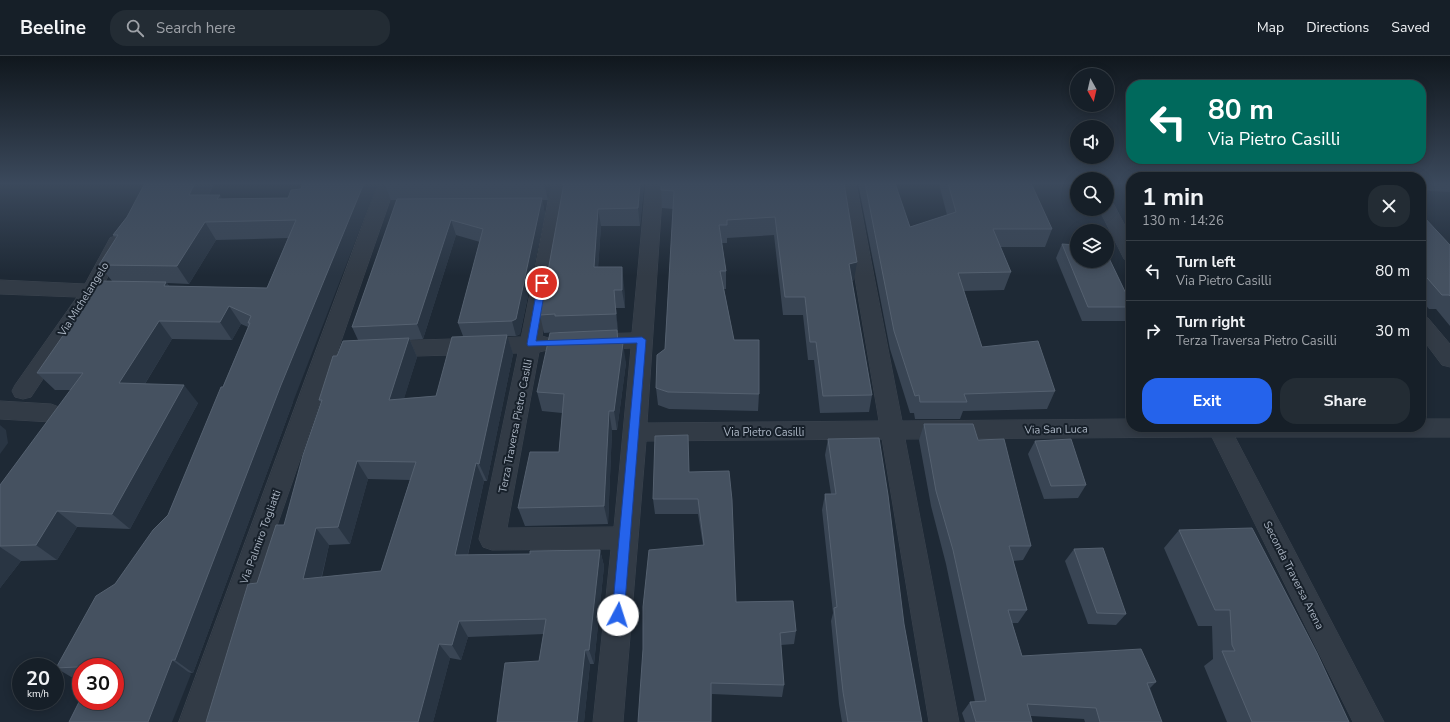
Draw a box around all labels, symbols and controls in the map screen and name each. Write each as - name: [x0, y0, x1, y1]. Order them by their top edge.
- search box: [110, 10, 390, 46]
- text: Beeline: [20, 15, 86, 41]
- icon: search: [124, 17, 146, 39]
- text: Search here: [156, 18, 236, 38]
- text: Map: [1257, 18, 1284, 37]
- text: Directions: [1306, 18, 1369, 37]
- text: Saved: [1391, 18, 1430, 37]
- north arrow: [1070, 68, 1114, 112]
- map controls: [1070, 68, 1114, 268]
- text: 80 m: [1208, 91, 1274, 129]
- icon: left: [1142, 96, 1194, 148]
- button: sound: [1070, 120, 1114, 164]
- text: Via Pietro Casilli: [1208, 127, 1340, 151]
- button: search: [1070, 172, 1114, 216]
- text: 1 min: [1142, 181, 1204, 213]
- button: close: [1368, 185, 1410, 227]
- text: 130 m · 14:26: [1142, 212, 1224, 230]
- button: layers: [1070, 224, 1114, 268]
- text: Turn left: [1176, 252, 1235, 272]
- street label: Via Michelangelo: [54, 259, 112, 340]
- icon: left: [1142, 260, 1164, 282]
- text: 80 m: [1375, 261, 1410, 281]
- pin: [525, 266, 559, 300]
- icon: arrive: [531, 272, 553, 294]
- text: Via Pietro Casilli: [1176, 272, 1271, 290]
- text: Turn right: [1176, 312, 1245, 332]
- icon: right: [1142, 320, 1164, 342]
- text: 30 m: [1375, 321, 1410, 341]
- text: Terza Traversa Pietro Casilli: [1176, 332, 1337, 350]
- street label: Terza Traversa Pietro Casilli: [495, 358, 536, 494]
- button: Exit: [1142, 378, 1272, 424]
- button: Share: [1280, 378, 1410, 424]
- street label: Via San Luca: [1023, 421, 1088, 438]
- street label: Via Pietro Casilli: [723, 425, 804, 440]
- street label: Via Palmiro Togliatti: [236, 488, 285, 587]
- street label: Seconda Traversa Arena: [1260, 519, 1327, 632]
- position arrow: [597, 594, 639, 636]
- speed limit sign: 30: [72, 658, 124, 710]
- text: 20: [26, 665, 50, 692]
- text: km/h: [27, 687, 49, 701]

